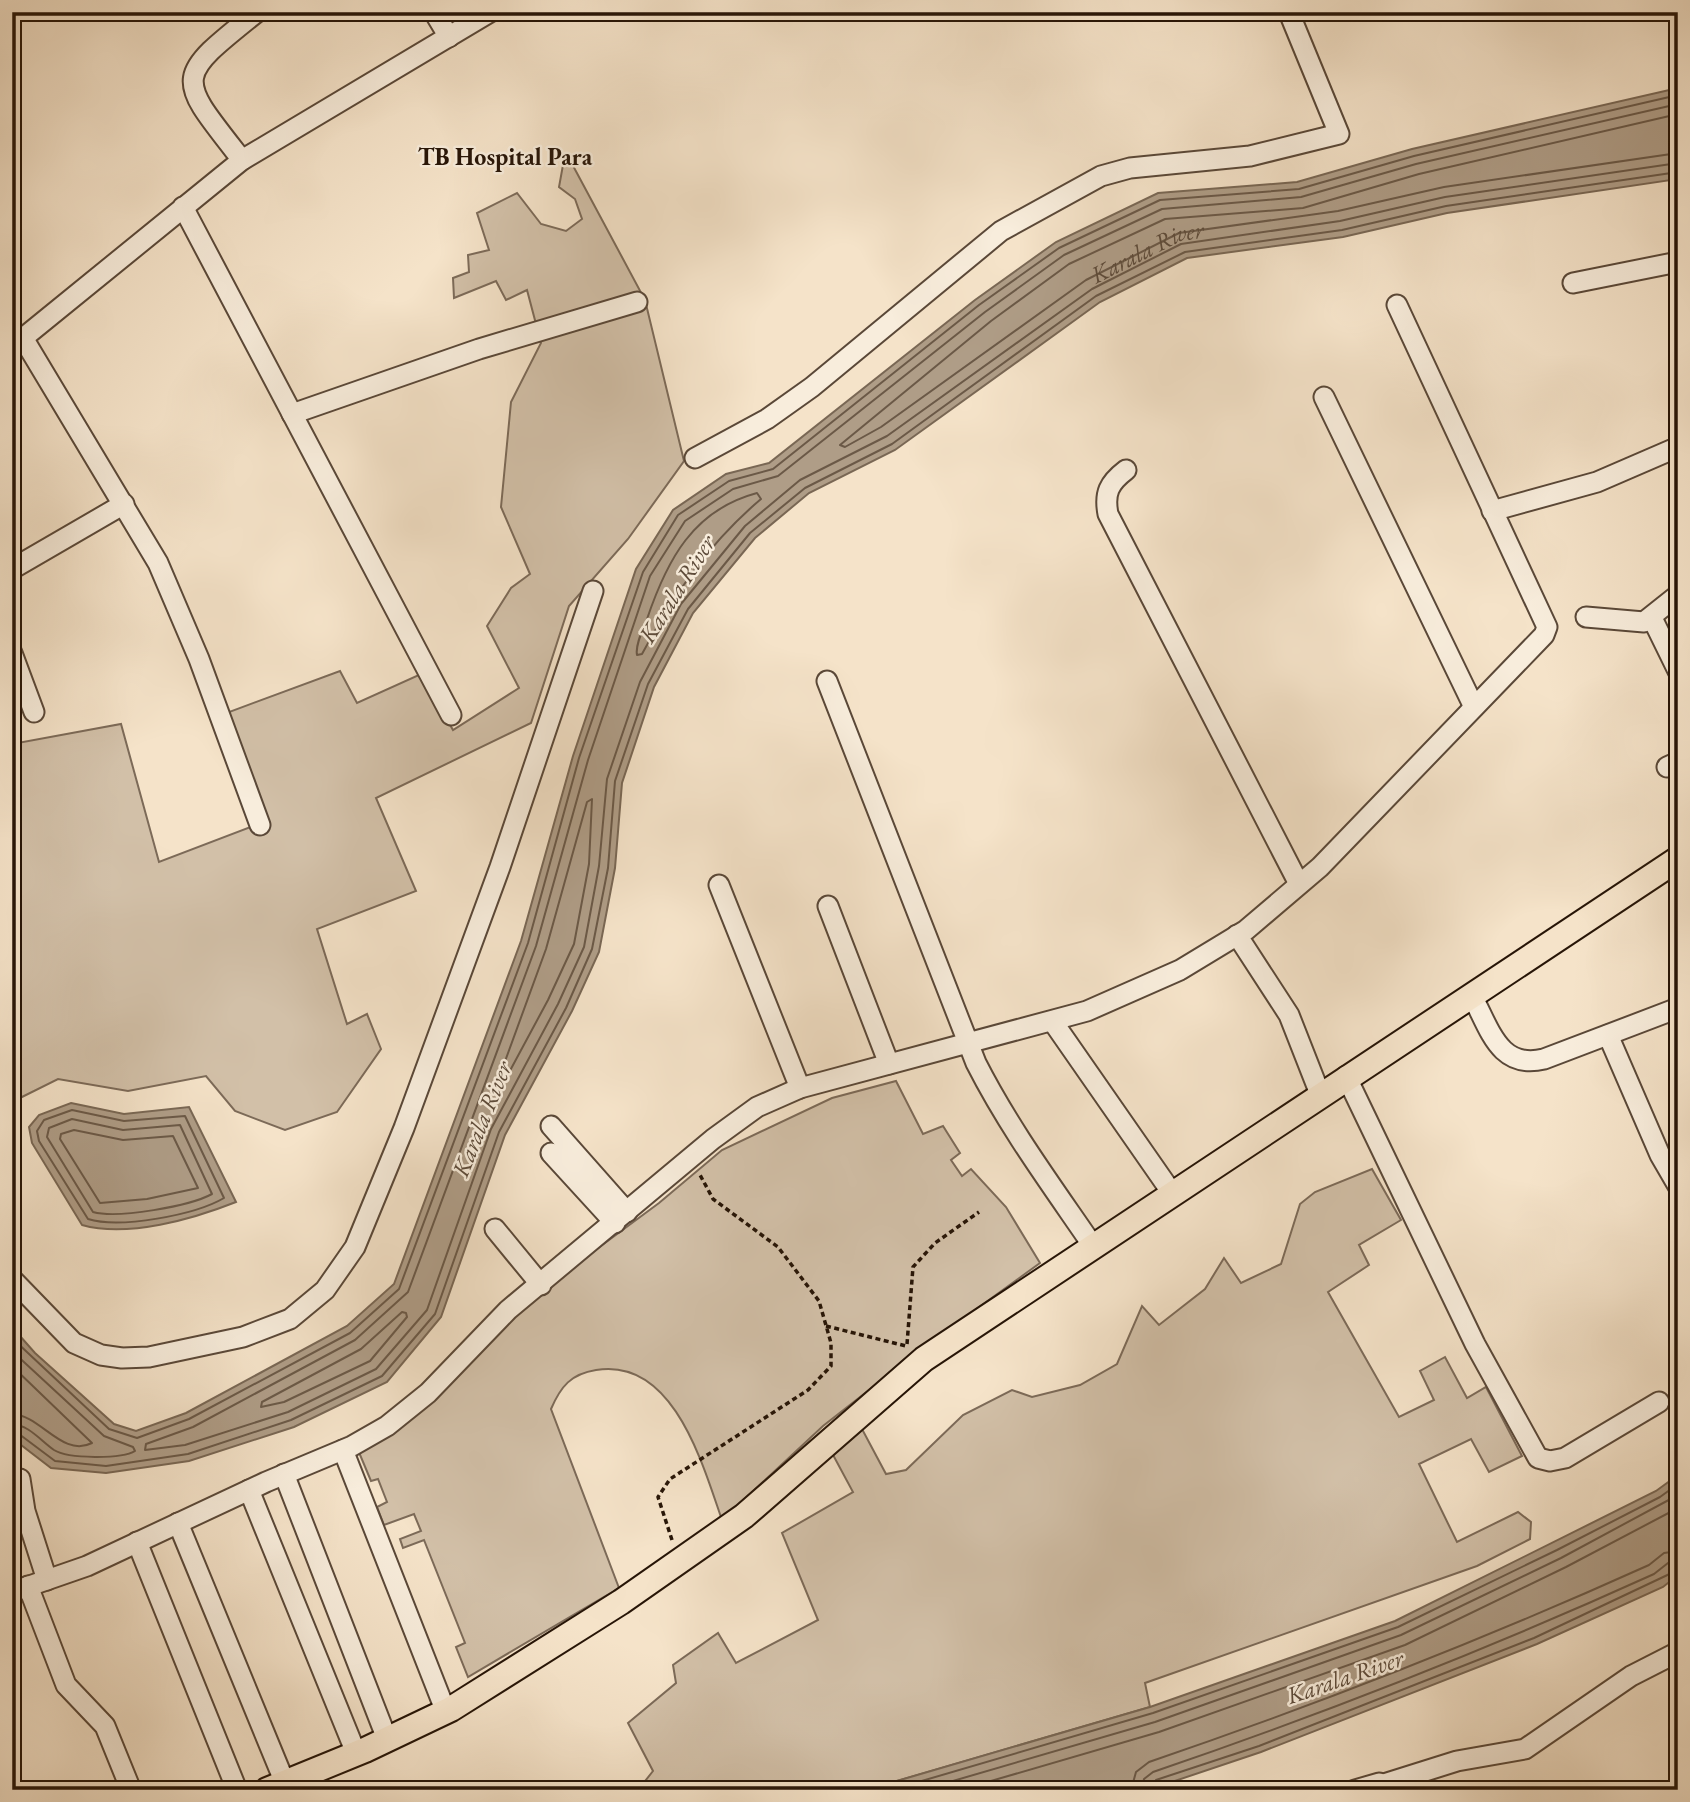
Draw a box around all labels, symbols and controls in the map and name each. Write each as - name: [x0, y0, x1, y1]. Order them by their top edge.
- district label: TB Hospital Para: [418, 141, 593, 172]
- water label: Karala River: [1084, 214, 1207, 291]
- water label: Karala River: [631, 527, 723, 649]
- water label: Karala River: [444, 1055, 519, 1182]
- water label: Karala River: [1281, 1641, 1409, 1711]

